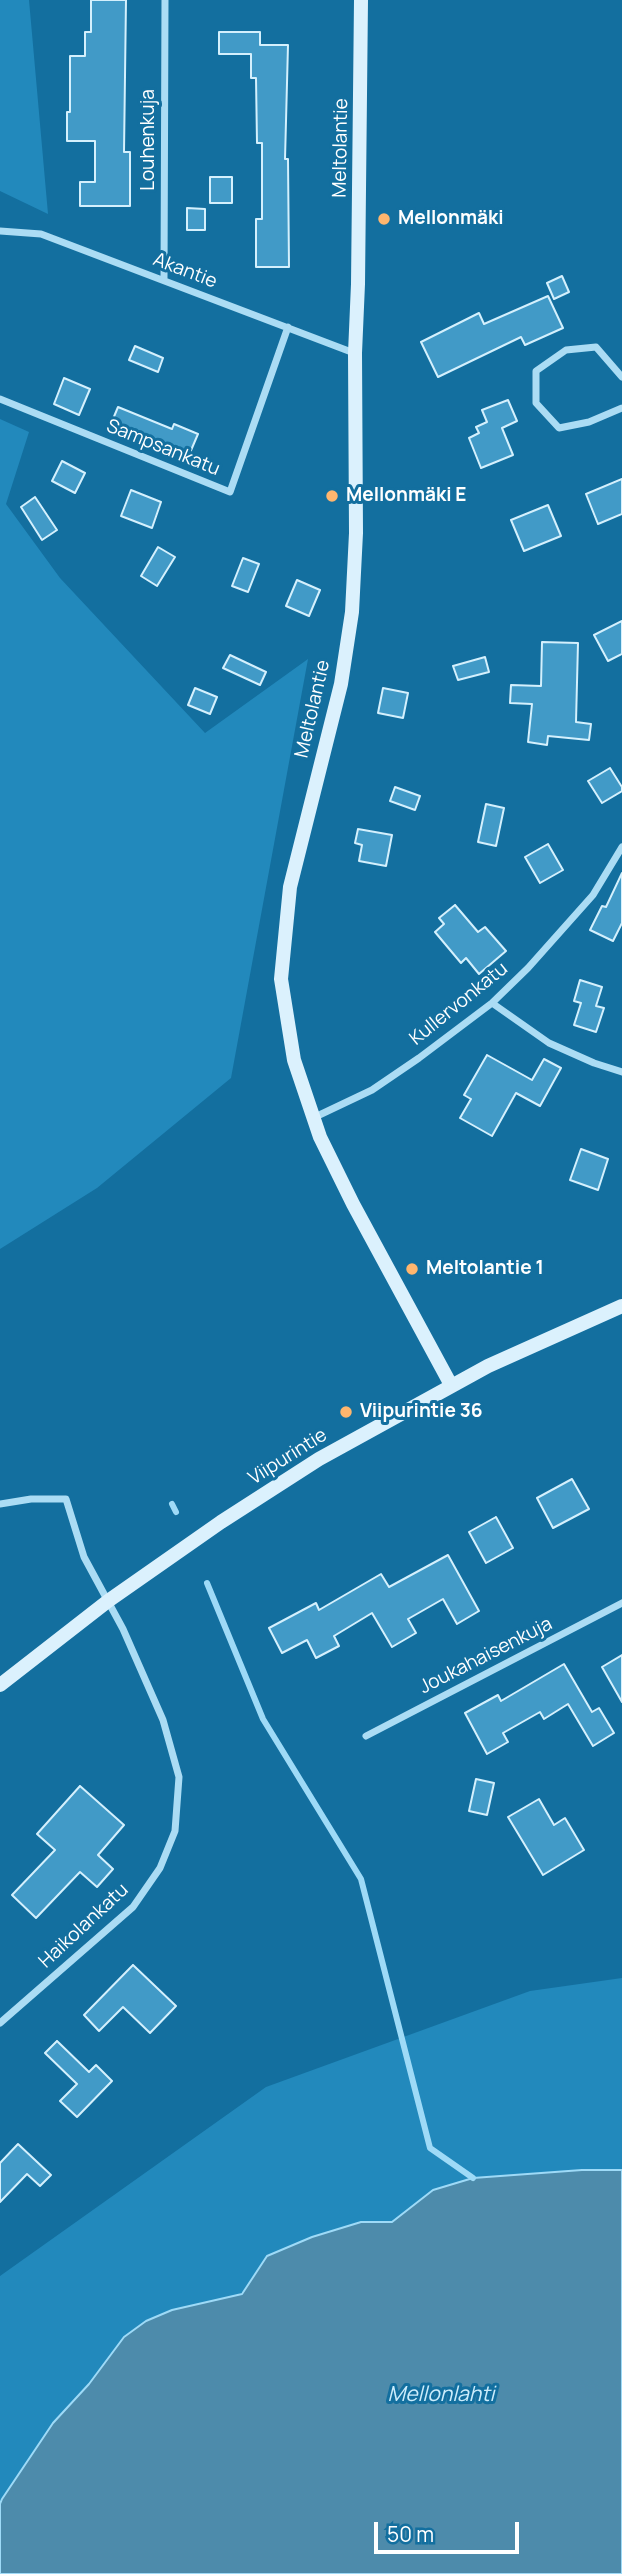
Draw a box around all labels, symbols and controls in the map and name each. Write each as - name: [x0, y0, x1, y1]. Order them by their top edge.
- street label: Louhenkuja: [138, 89, 160, 191]
- street label: Meltolantie: [329, 98, 353, 198]
- place label: Mellonmäki: [398, 208, 504, 230]
- marker: Mellonmäki: [376, 211, 392, 227]
- street label: Akantie: [150, 248, 220, 294]
- street label: Sampsankatu: [103, 415, 223, 481]
- place label: Mellonmäki E: [346, 485, 466, 507]
- marker: Mellonmäki E: [324, 488, 340, 504]
- street label: Meltolantie: [291, 658, 335, 760]
- street label: Kullervonkatu: [405, 958, 513, 1050]
- place label: Meltolantie 1: [426, 1258, 544, 1280]
- marker: Meltolantie 1: [404, 1261, 420, 1277]
- place label: Viipurintie 36: [360, 1401, 482, 1423]
- marker: Viipurintie 36: [338, 1404, 354, 1420]
- street label: Viipurintie: [245, 1424, 331, 1490]
- street label: Joukahaisenkuja: [416, 1613, 556, 1699]
- street label: Haikolankatu: [35, 1879, 133, 1973]
- water label: Mellonlahti: [388, 2382, 494, 2408]
- scale bar: [377, 2508, 522, 2552]
- text: 50 m: [387, 2520, 434, 2548]

